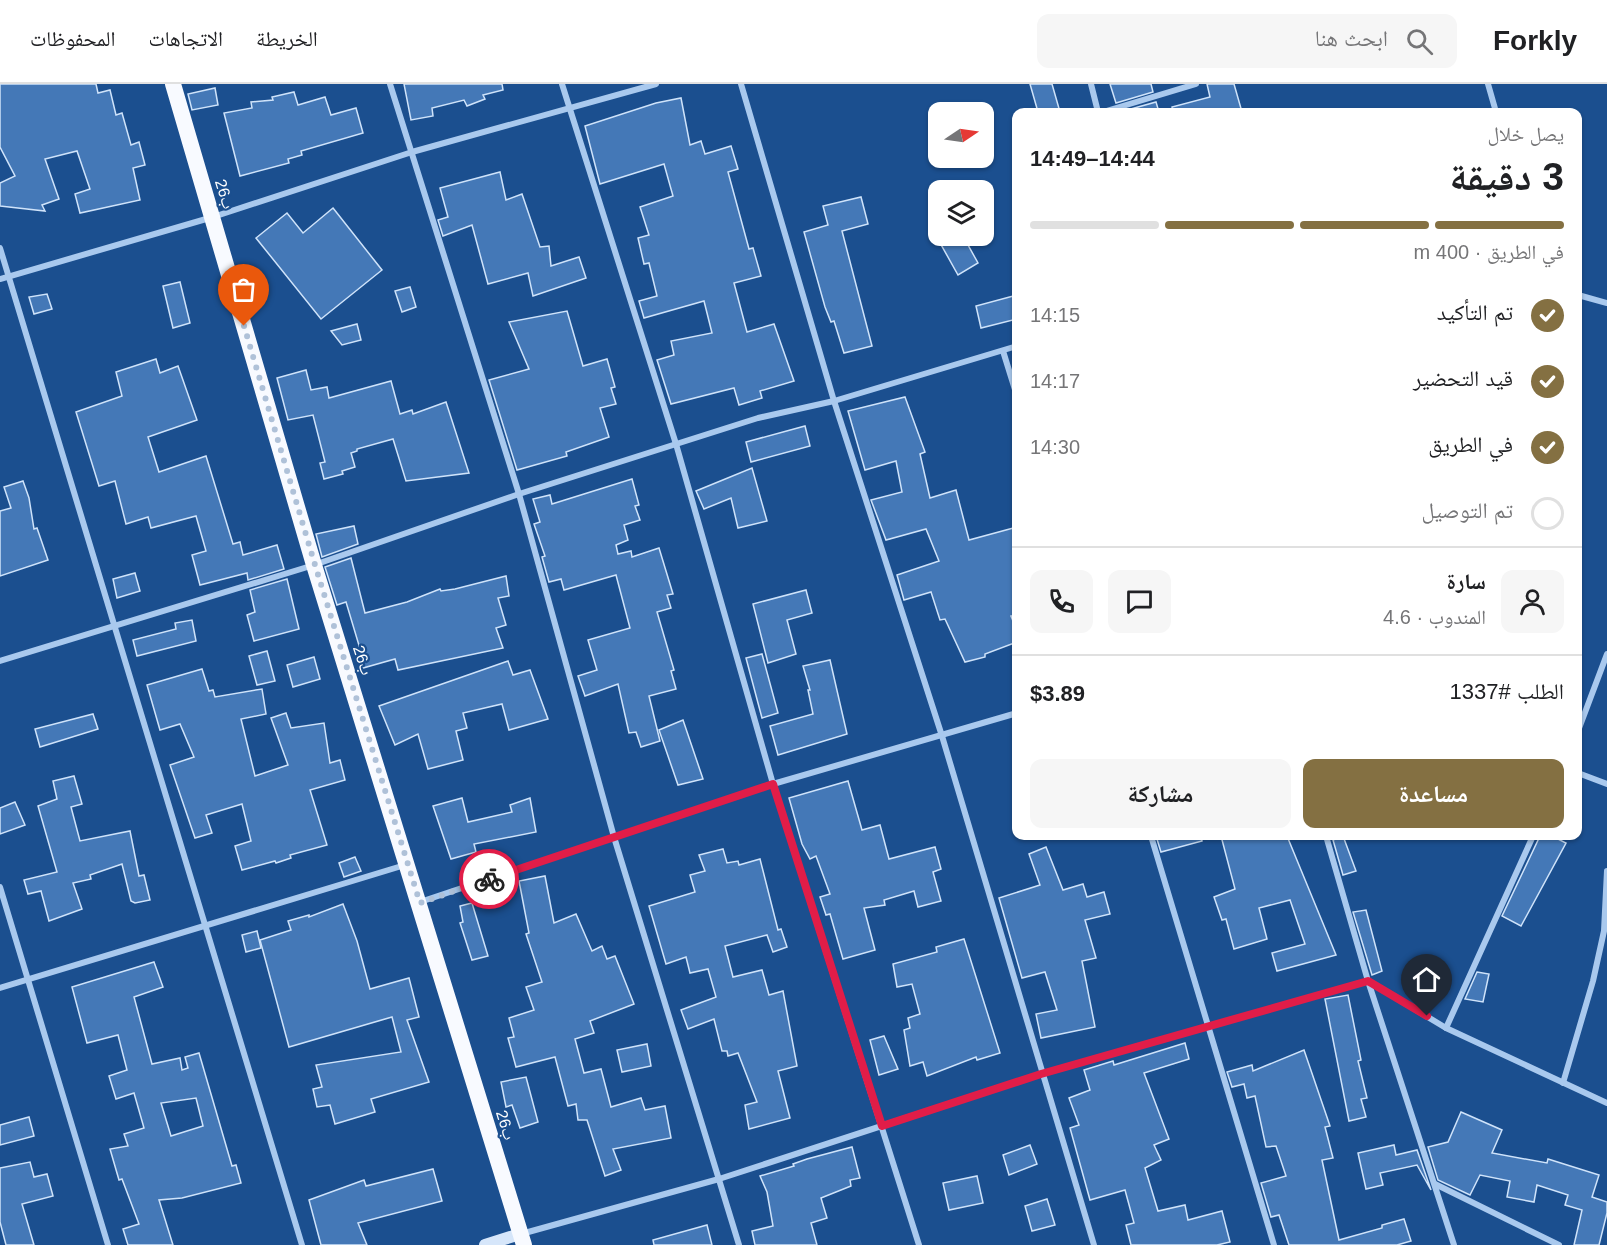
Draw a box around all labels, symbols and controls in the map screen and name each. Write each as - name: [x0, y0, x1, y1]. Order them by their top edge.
- search box: [1037, 14, 1457, 68]
- icon: search: [1403, 25, 1436, 58]
- text: Forkly: [1493, 25, 1577, 56]
- text: ابحث هنا: [1315, 26, 1388, 51]
- text: المحفوظات: [30, 27, 115, 50]
- text: الاتجاهات: [148, 27, 223, 50]
- text: الخريطة: [256, 27, 318, 50]
- north arrow: [928, 102, 994, 168]
- map controls: [928, 102, 994, 246]
- text: يصل خلال: [1487, 123, 1564, 145]
- text: 14:44–14:49: [1030, 146, 1155, 171]
- text: 3 دقيقة: [1450, 155, 1564, 198]
- street label: 26ب: [212, 177, 237, 211]
- button: layers: [928, 180, 994, 246]
- text: في الطريق · 400 m: [1414, 241, 1564, 263]
- pin: [218, 264, 269, 326]
- icon: bag: [227, 273, 260, 306]
- icon: check: [1531, 299, 1564, 332]
- text: تم التأكيد: [1437, 300, 1513, 325]
- text: 14:15: [1030, 304, 1080, 326]
- icon: check: [1531, 365, 1564, 398]
- text: قيد التحضير: [1413, 366, 1513, 391]
- text: 14:17: [1030, 370, 1080, 392]
- icon: check: [1531, 431, 1564, 464]
- text: في الطريق: [1428, 432, 1513, 457]
- text: 14:30: [1030, 436, 1080, 458]
- text: تم التوصيل: [1421, 498, 1513, 523]
- text: سارة: [1447, 569, 1486, 594]
- button: phone: [1030, 570, 1093, 633]
- button: chat: [1108, 570, 1171, 633]
- button: person: [1501, 570, 1564, 633]
- text: المندوب · 4.6: [1383, 606, 1486, 628]
- street label: 26ب: [349, 643, 375, 677]
- text: الطلب #1337: [1450, 679, 1564, 704]
- text: $3.89: [1030, 681, 1085, 706]
- button: مشاركة: [1030, 759, 1291, 828]
- button: مساعدة: [1303, 759, 1564, 828]
- courier: [459, 849, 519, 909]
- icon: bike: [473, 863, 506, 896]
- pin: [1401, 954, 1452, 1016]
- icon: home: [1410, 963, 1443, 996]
- street label: 26ب: [493, 1108, 518, 1142]

